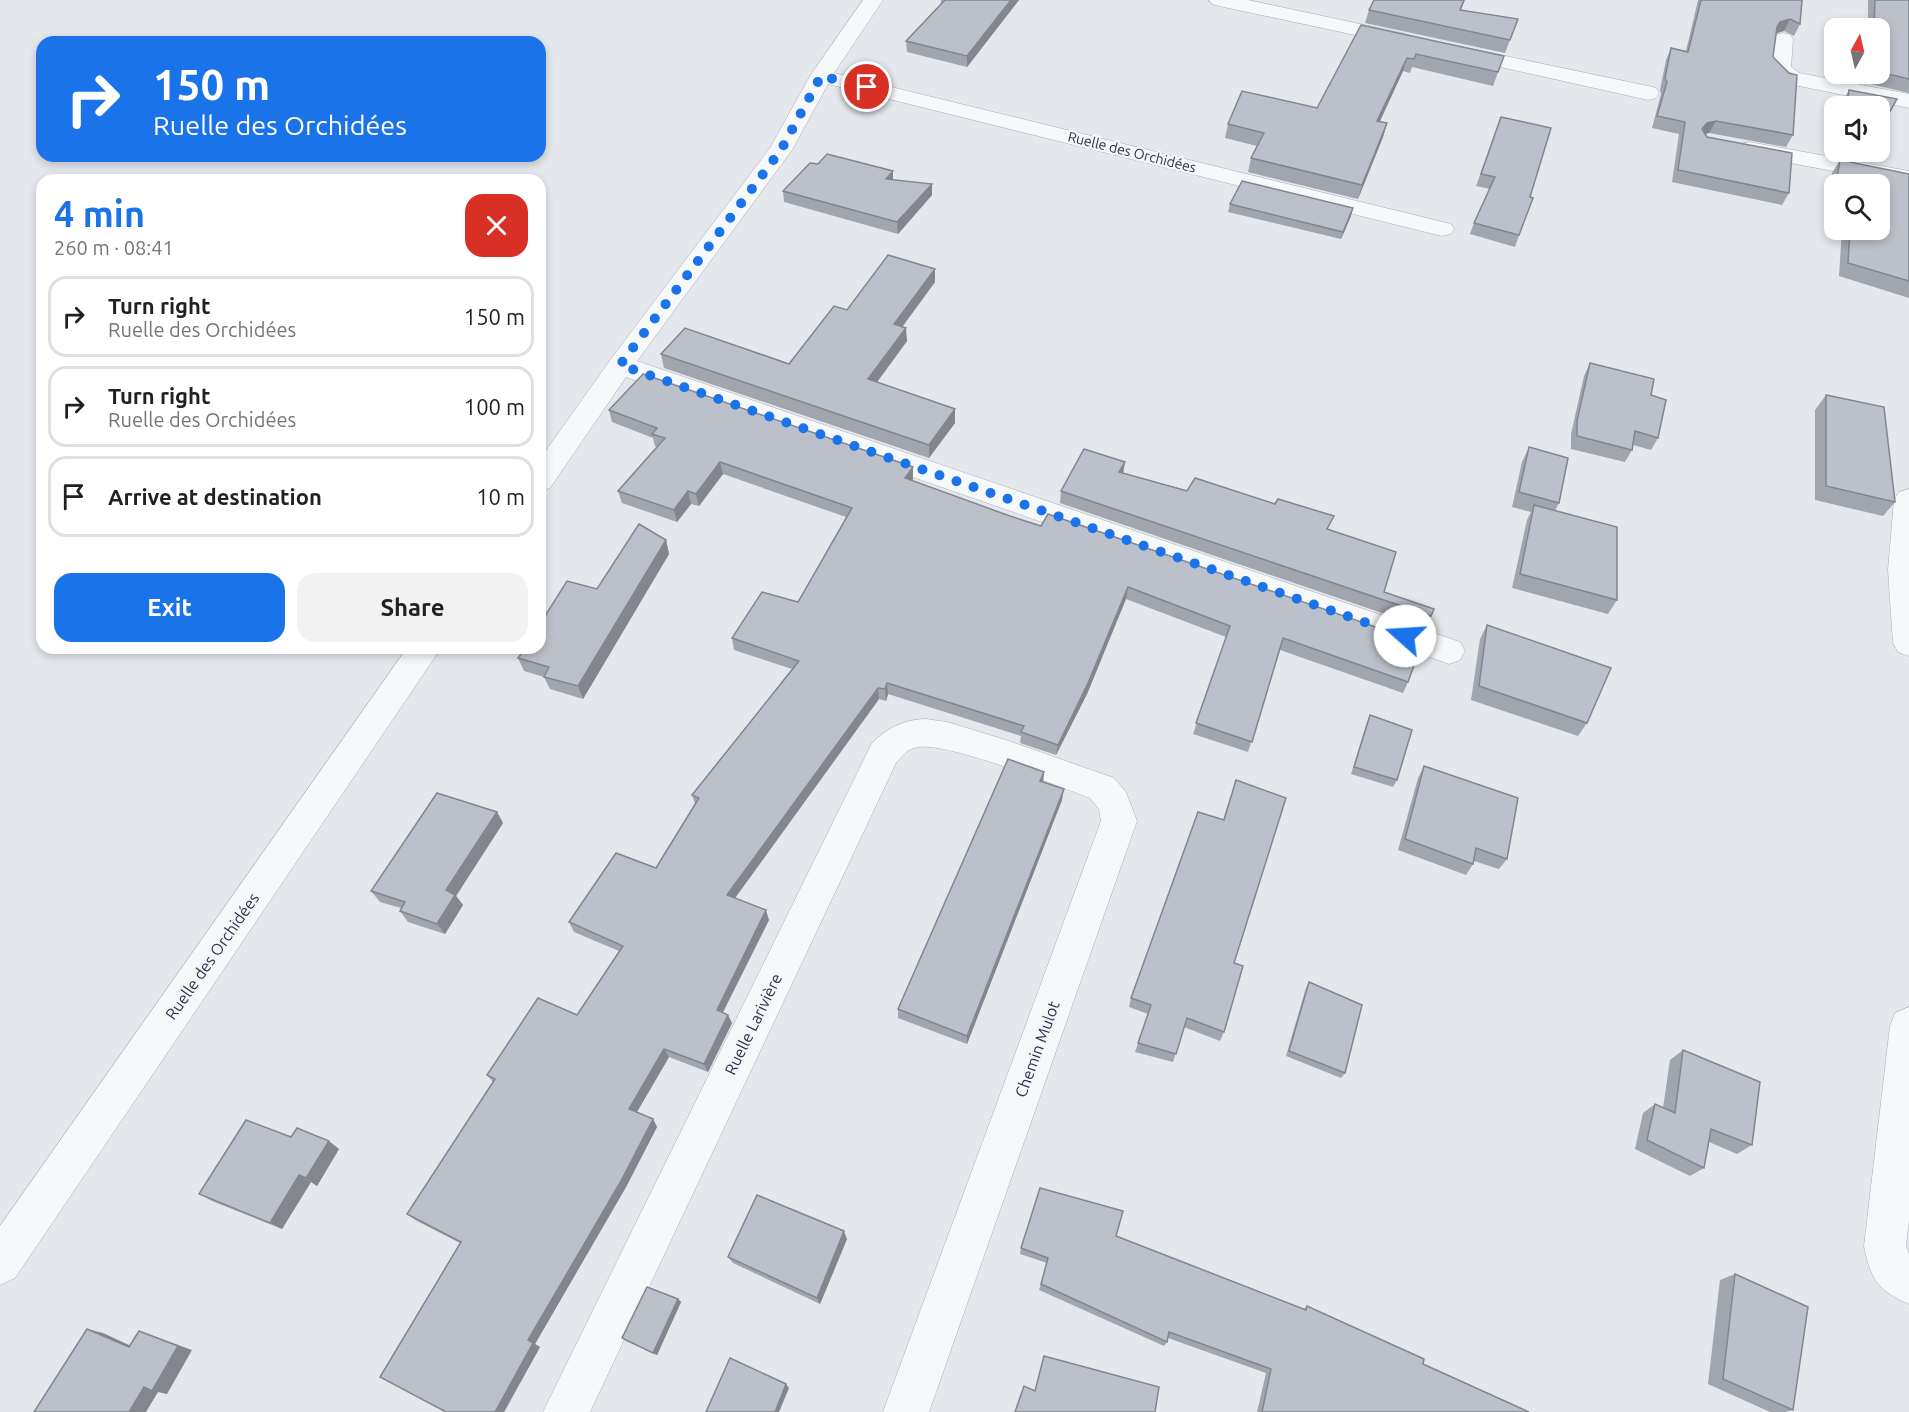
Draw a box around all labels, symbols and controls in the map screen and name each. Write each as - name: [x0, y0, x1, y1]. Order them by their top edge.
- north arrow: [1824, 18, 1890, 84]
- map controls: [1824, 18, 1890, 240]
- icon: right: [54, 60, 132, 138]
- text: 150 m: [153, 61, 270, 108]
- pin: [841, 61, 892, 112]
- icon: arrive: [850, 70, 883, 103]
- button: sound: [1824, 96, 1890, 162]
- text: Ruelle des Orchidées: [153, 110, 407, 140]
- street label: Ruelle des Orchidées: [1066, 128, 1198, 176]
- button: search: [1824, 174, 1890, 240]
- text: 4 min: [54, 193, 145, 234]
- button: close: [465, 194, 528, 257]
- text: 260 m · 08:41: [54, 236, 174, 259]
- text: Turn right: [108, 293, 210, 318]
- icon: right: [57, 300, 90, 333]
- text: 150 m: [464, 304, 525, 329]
- text: Ruelle des Orchidées: [108, 318, 296, 341]
- text: Turn right: [108, 383, 210, 408]
- icon: right: [57, 390, 90, 423]
- text: 100 m: [464, 394, 525, 419]
- text: Ruelle des Orchidées: [108, 408, 296, 431]
- icon: arrive: [57, 480, 90, 513]
- text: Arrive at destination: [108, 484, 322, 509]
- text: 10 m: [476, 484, 525, 509]
- button: Exit: [54, 573, 285, 642]
- button: Share: [297, 573, 528, 642]
- position arrow: [1373, 604, 1437, 668]
- street label: Ruelle des Orchidées: [161, 889, 263, 1023]
- street label: Ruelle Larivière: [721, 970, 785, 1078]
- street label: Chemin Mulot: [1011, 998, 1063, 1100]

